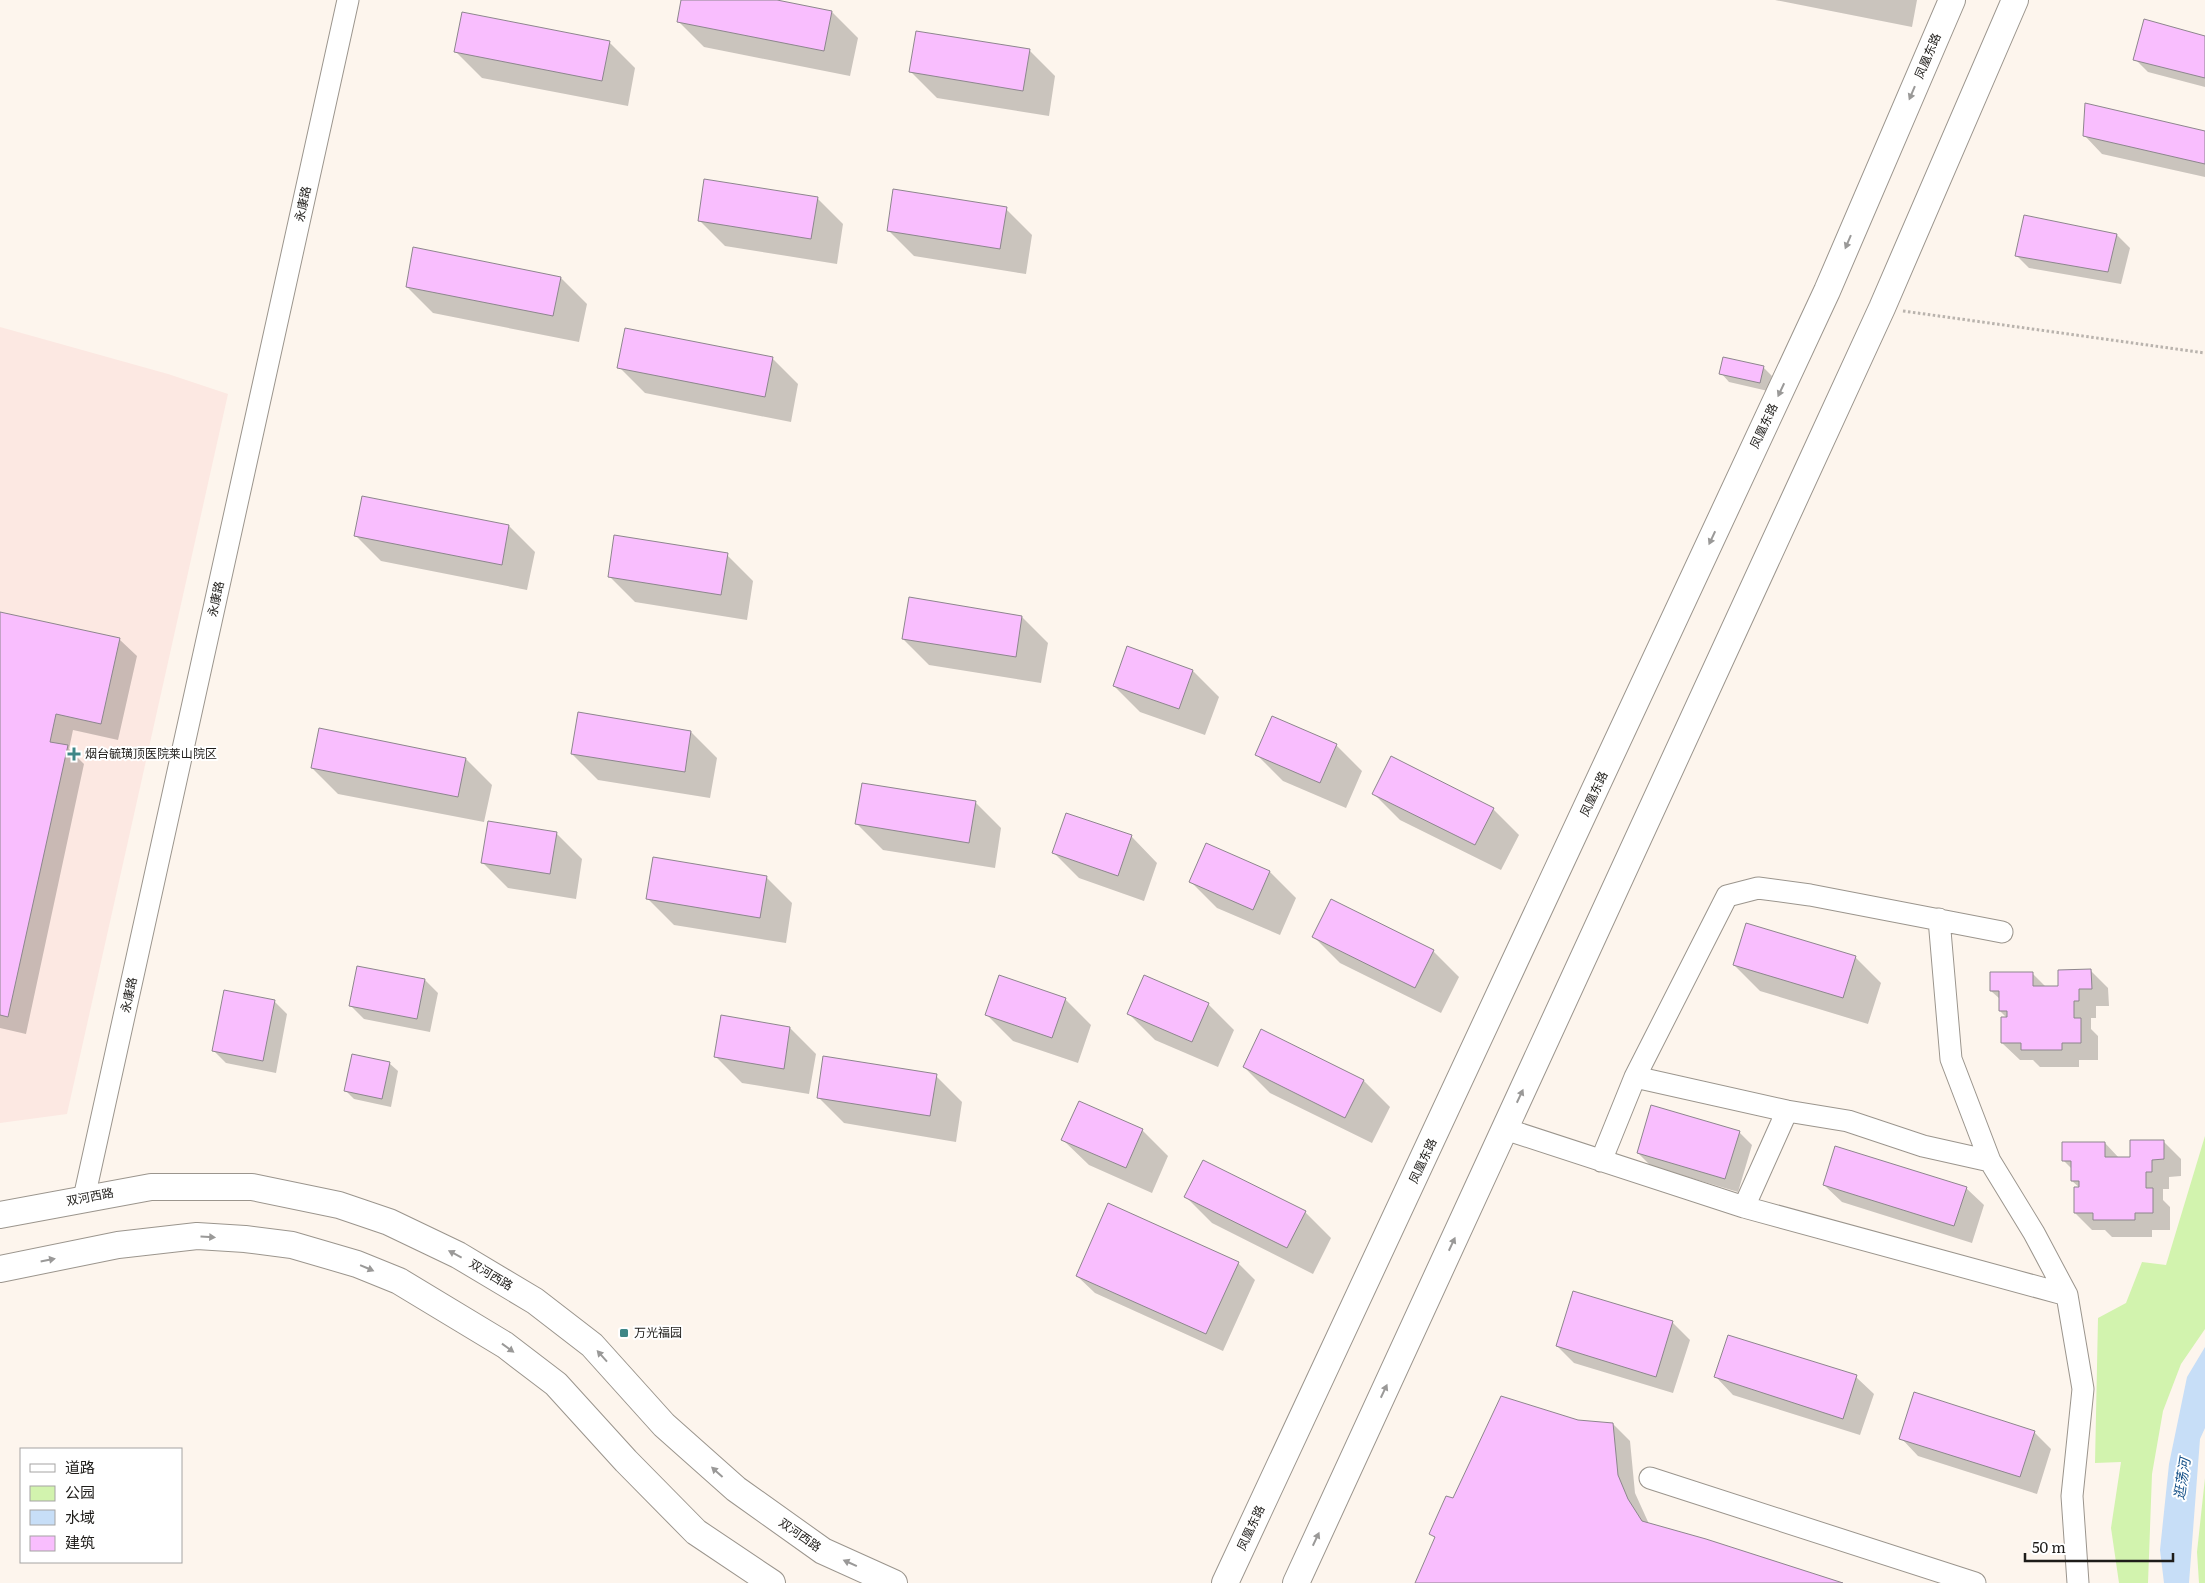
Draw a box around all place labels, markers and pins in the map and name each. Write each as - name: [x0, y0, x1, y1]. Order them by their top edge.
- place label: 烟台毓璜顶医院莱山院区: [85, 744, 217, 762]
- marker: 烟台毓璜顶医院莱山院区: [67, 747, 81, 761]
- place label: 万光福园: [634, 1323, 682, 1341]
- marker: 万光福园: [618, 1327, 630, 1339]

